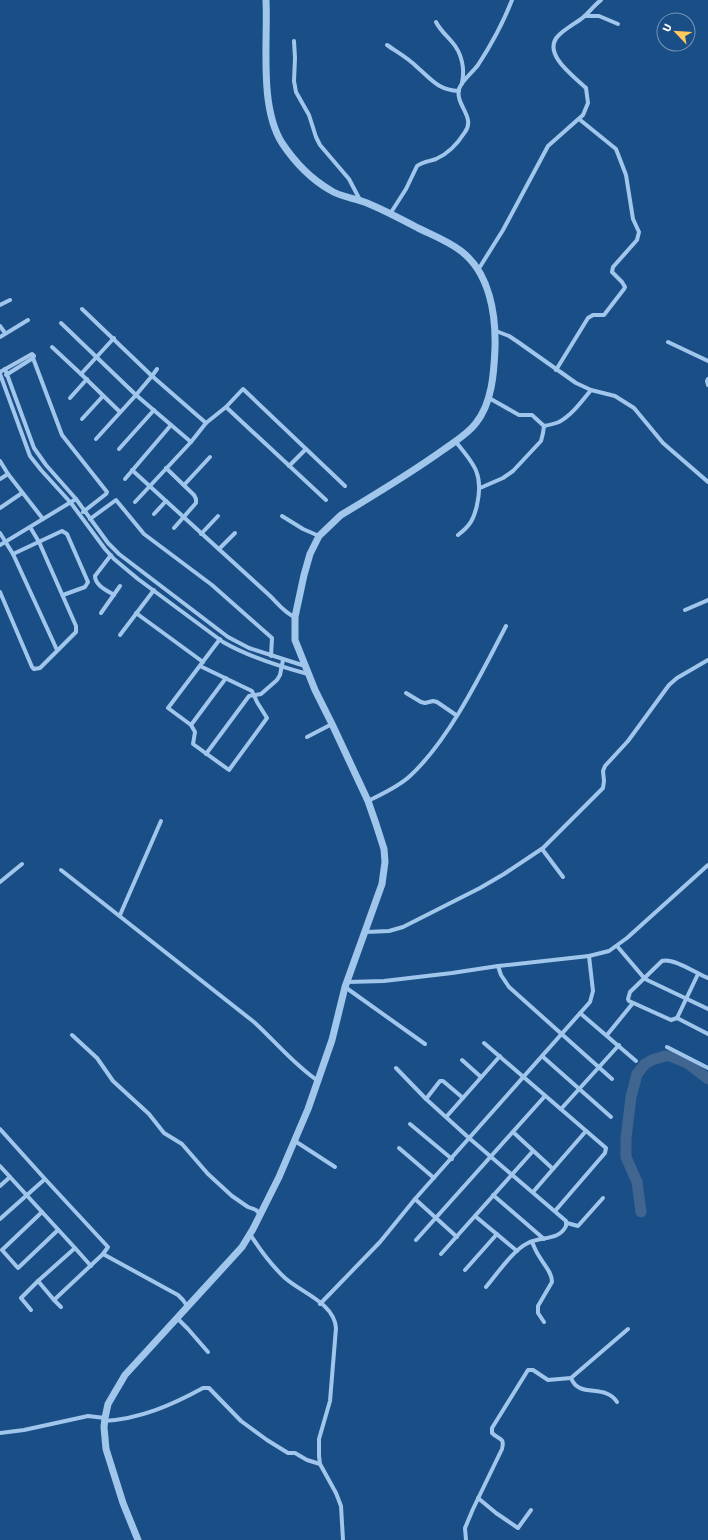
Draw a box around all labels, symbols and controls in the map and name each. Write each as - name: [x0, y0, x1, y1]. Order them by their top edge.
- north arrow: [656, 12, 696, 52]
- text: U: [660, 22, 675, 34]

